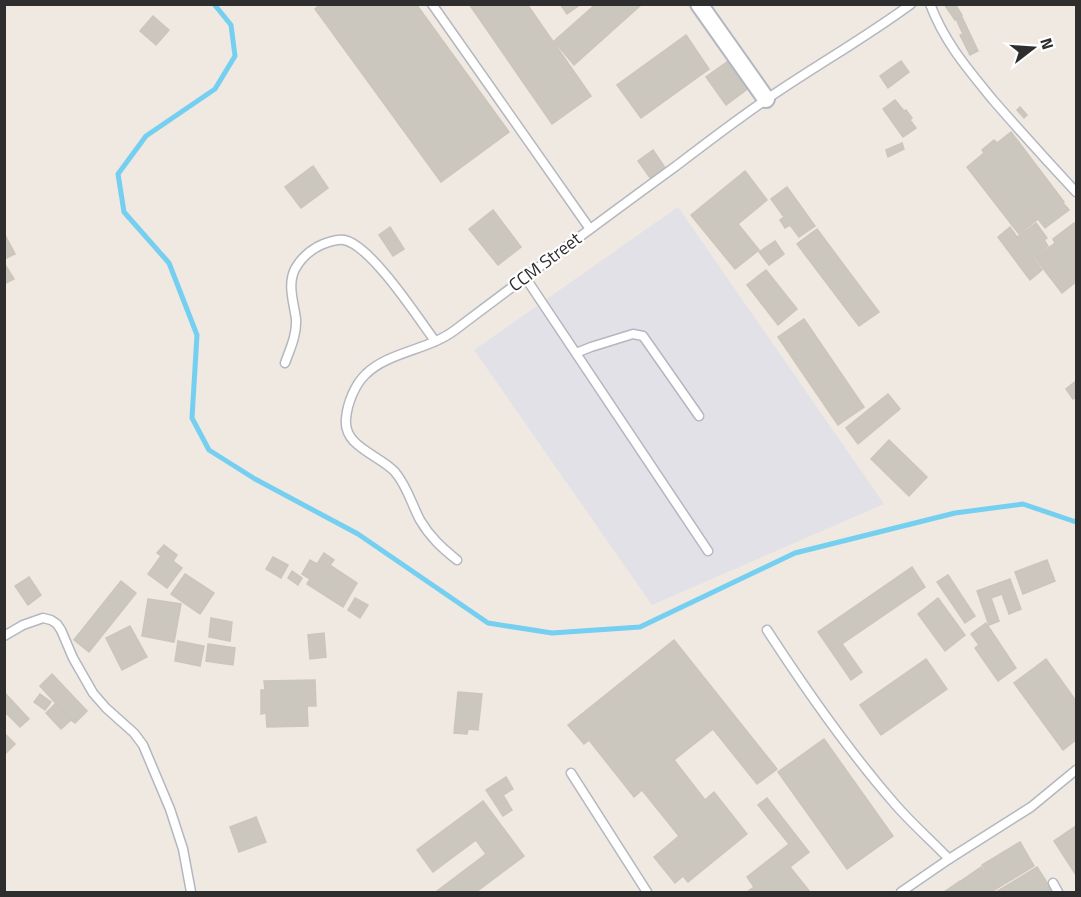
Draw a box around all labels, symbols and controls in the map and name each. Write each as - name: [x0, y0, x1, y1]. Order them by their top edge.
- north arrow: [1003, 18, 1063, 78]
- text: N: [1034, 35, 1060, 52]
- street label: CCM Street: [503, 225, 587, 298]

